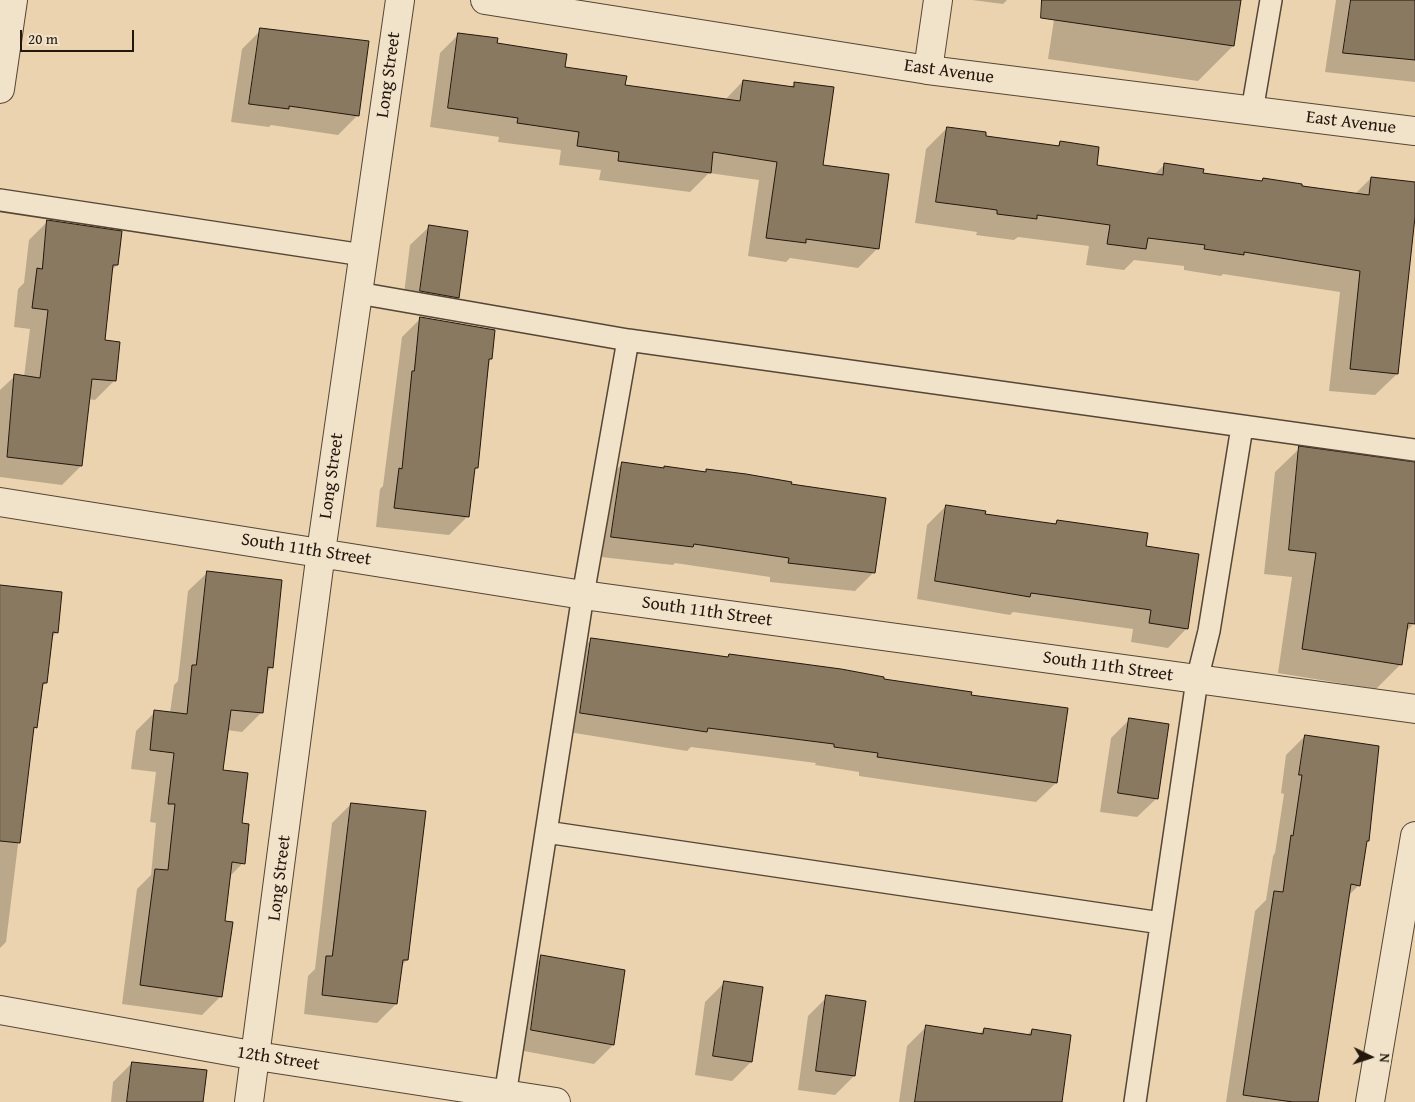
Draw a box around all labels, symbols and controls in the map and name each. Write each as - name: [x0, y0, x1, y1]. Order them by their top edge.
- scale bar: [22, 20, 136, 52]
- text: 20 m: [28, 28, 58, 49]
- street label: Long Street: [372, 31, 406, 119]
- street label: East Avenue: [903, 55, 995, 89]
- street label: East Avenue: [1305, 107, 1397, 139]
- street label: Long Street: [315, 432, 349, 520]
- street label: South 11th Street: [239, 529, 373, 571]
- street label: South 11th Street: [640, 592, 774, 632]
- street label: South 11th Street: [1041, 647, 1175, 687]
- street label: Long Street: [264, 834, 296, 922]
- north arrow: [1345, 1032, 1395, 1082]
- street label: 12th Street: [235, 1042, 321, 1076]
- text: N: [1375, 1053, 1395, 1063]

